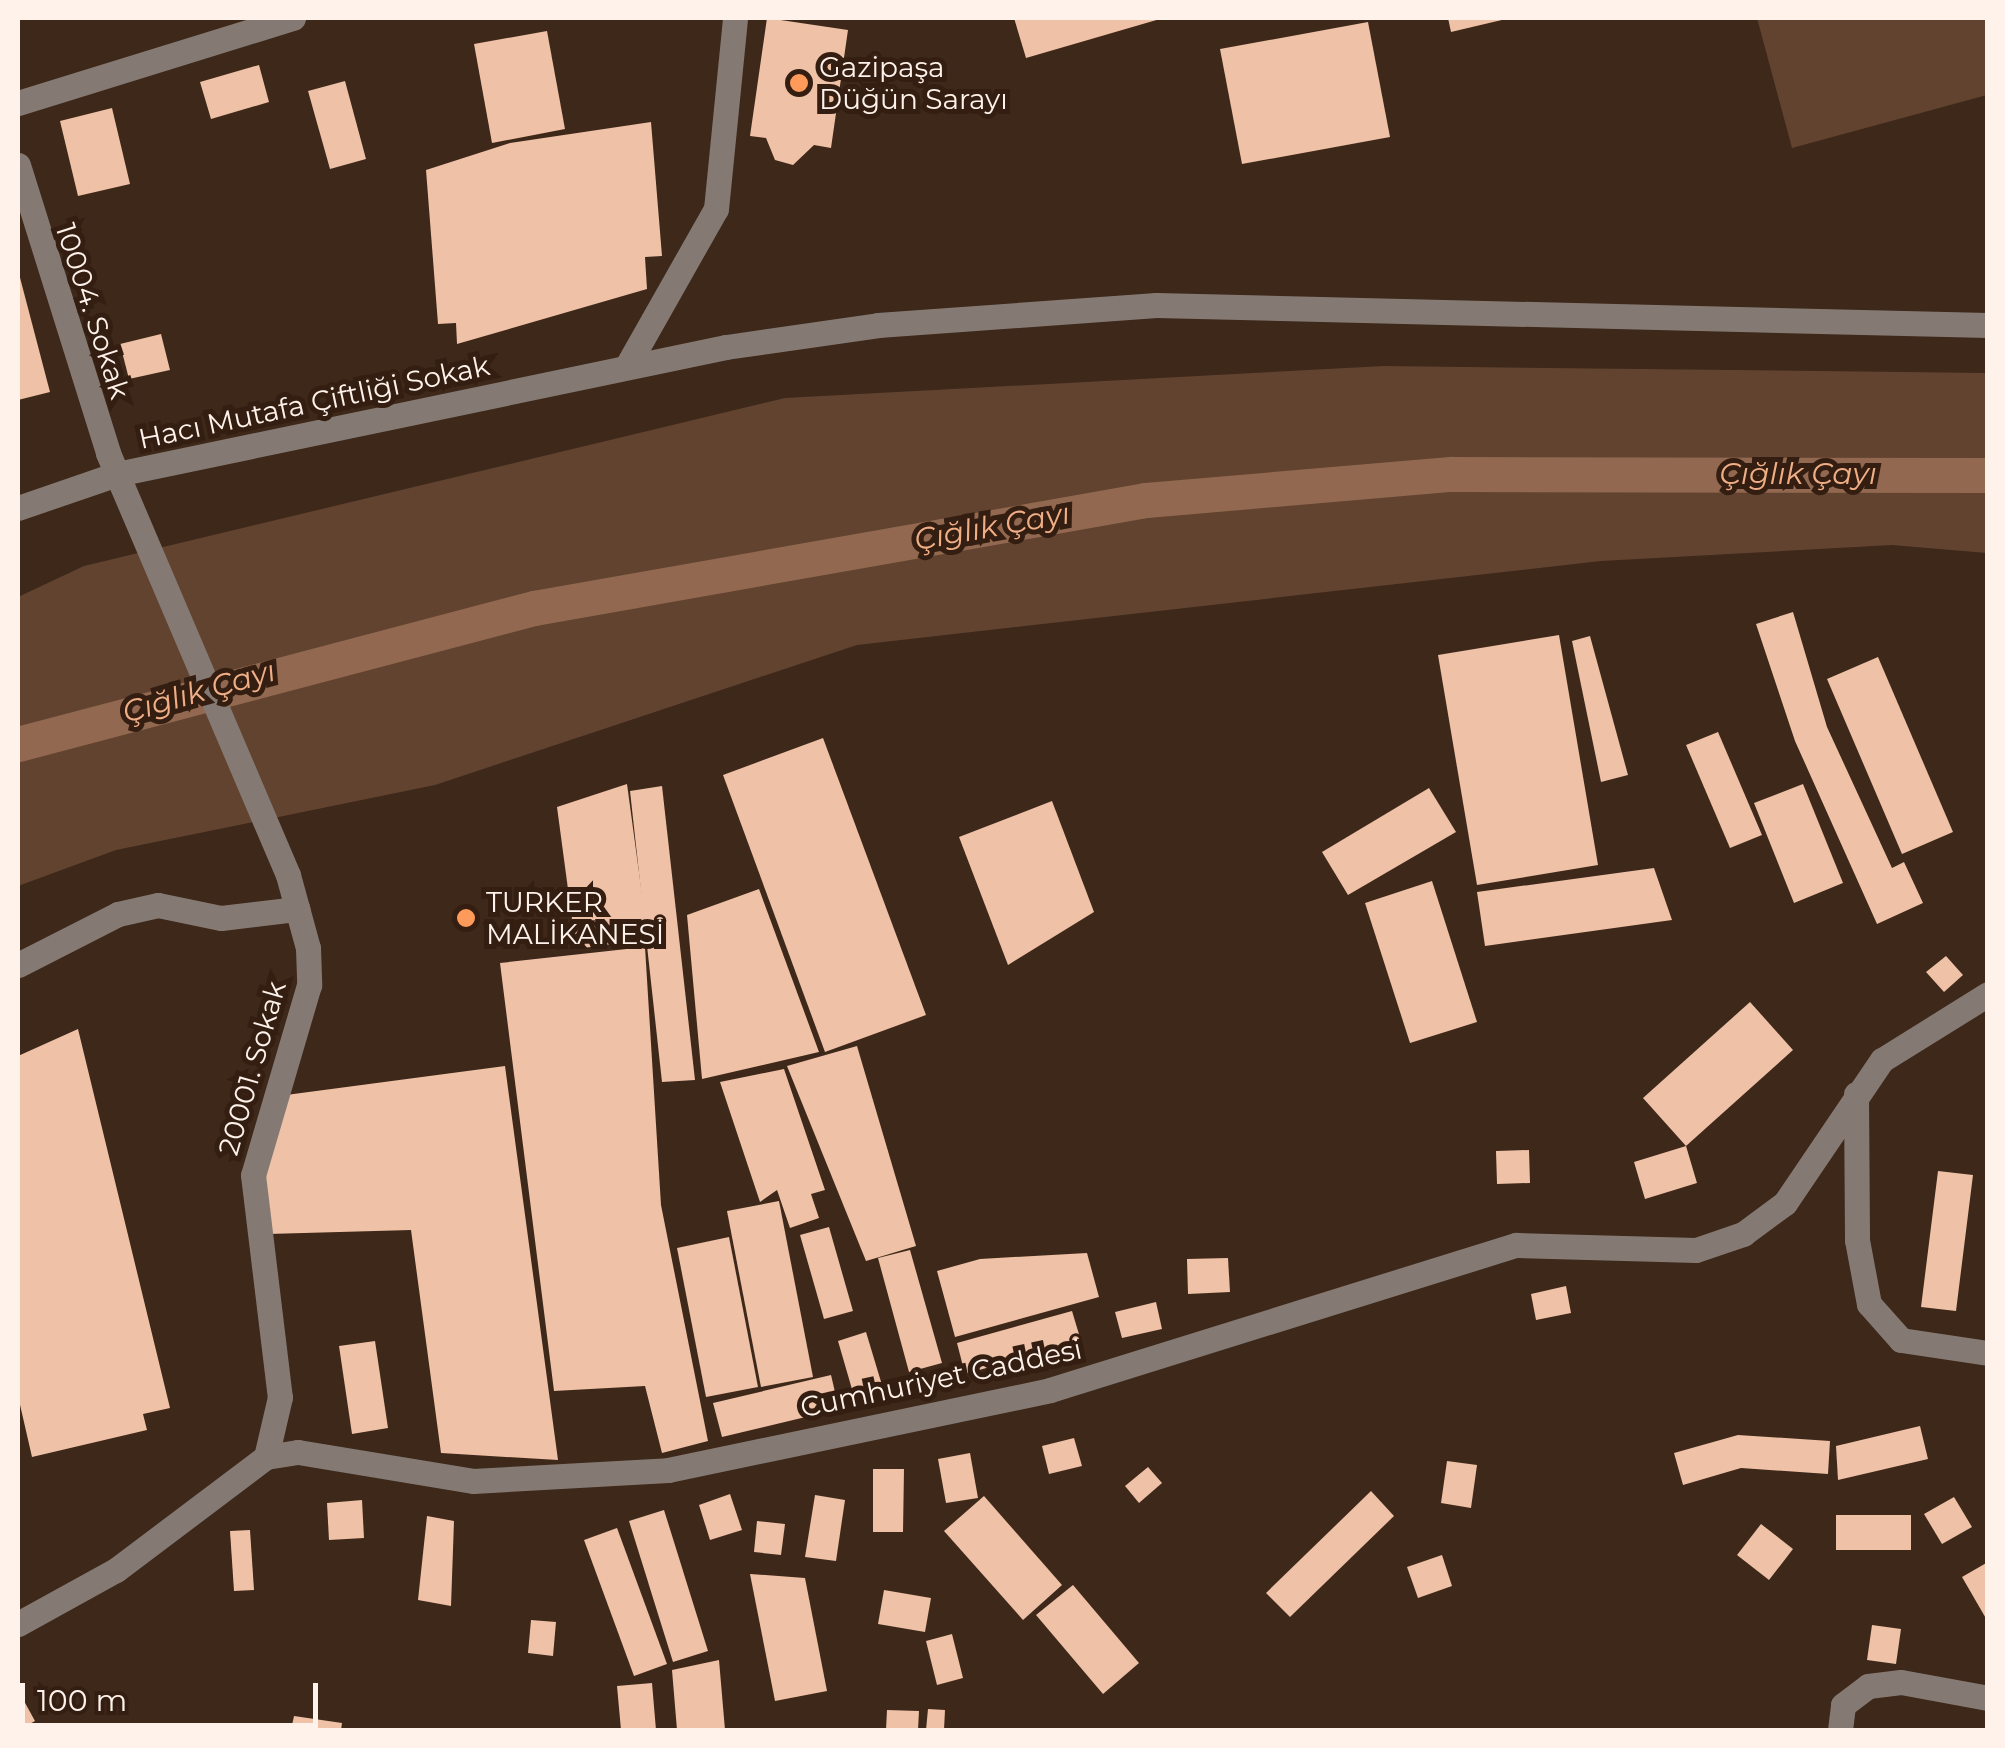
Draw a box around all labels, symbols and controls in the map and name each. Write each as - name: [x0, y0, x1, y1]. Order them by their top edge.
- place label: Gazipaşa Düğün Sarayı: [819, 50, 1008, 116]
- marker: Gazipaşa Düğün Sarayı: [788, 72, 810, 94]
- street label: 10004. Sokak: [49, 219, 137, 403]
- street label: Hacı Mutafa Çiftliği Sokak: [136, 348, 492, 456]
- water label: Çığlık Çayı: [1719, 456, 1877, 492]
- water label: Çığlık Çayı: [911, 496, 1073, 558]
- water label: Çığlık Çayı: [118, 653, 280, 731]
- place label: TURKER MALİKANESİ: [486, 885, 664, 951]
- marker: TURKER MALİKANESİ: [455, 907, 477, 929]
- street label: 20001. Sokak: [211, 977, 293, 1159]
- street label: Cumhuriyet Caddesi: [797, 1332, 1085, 1424]
- scale bar: [25, 1663, 322, 1725]
- text: 100 m: [37, 1682, 127, 1719]

